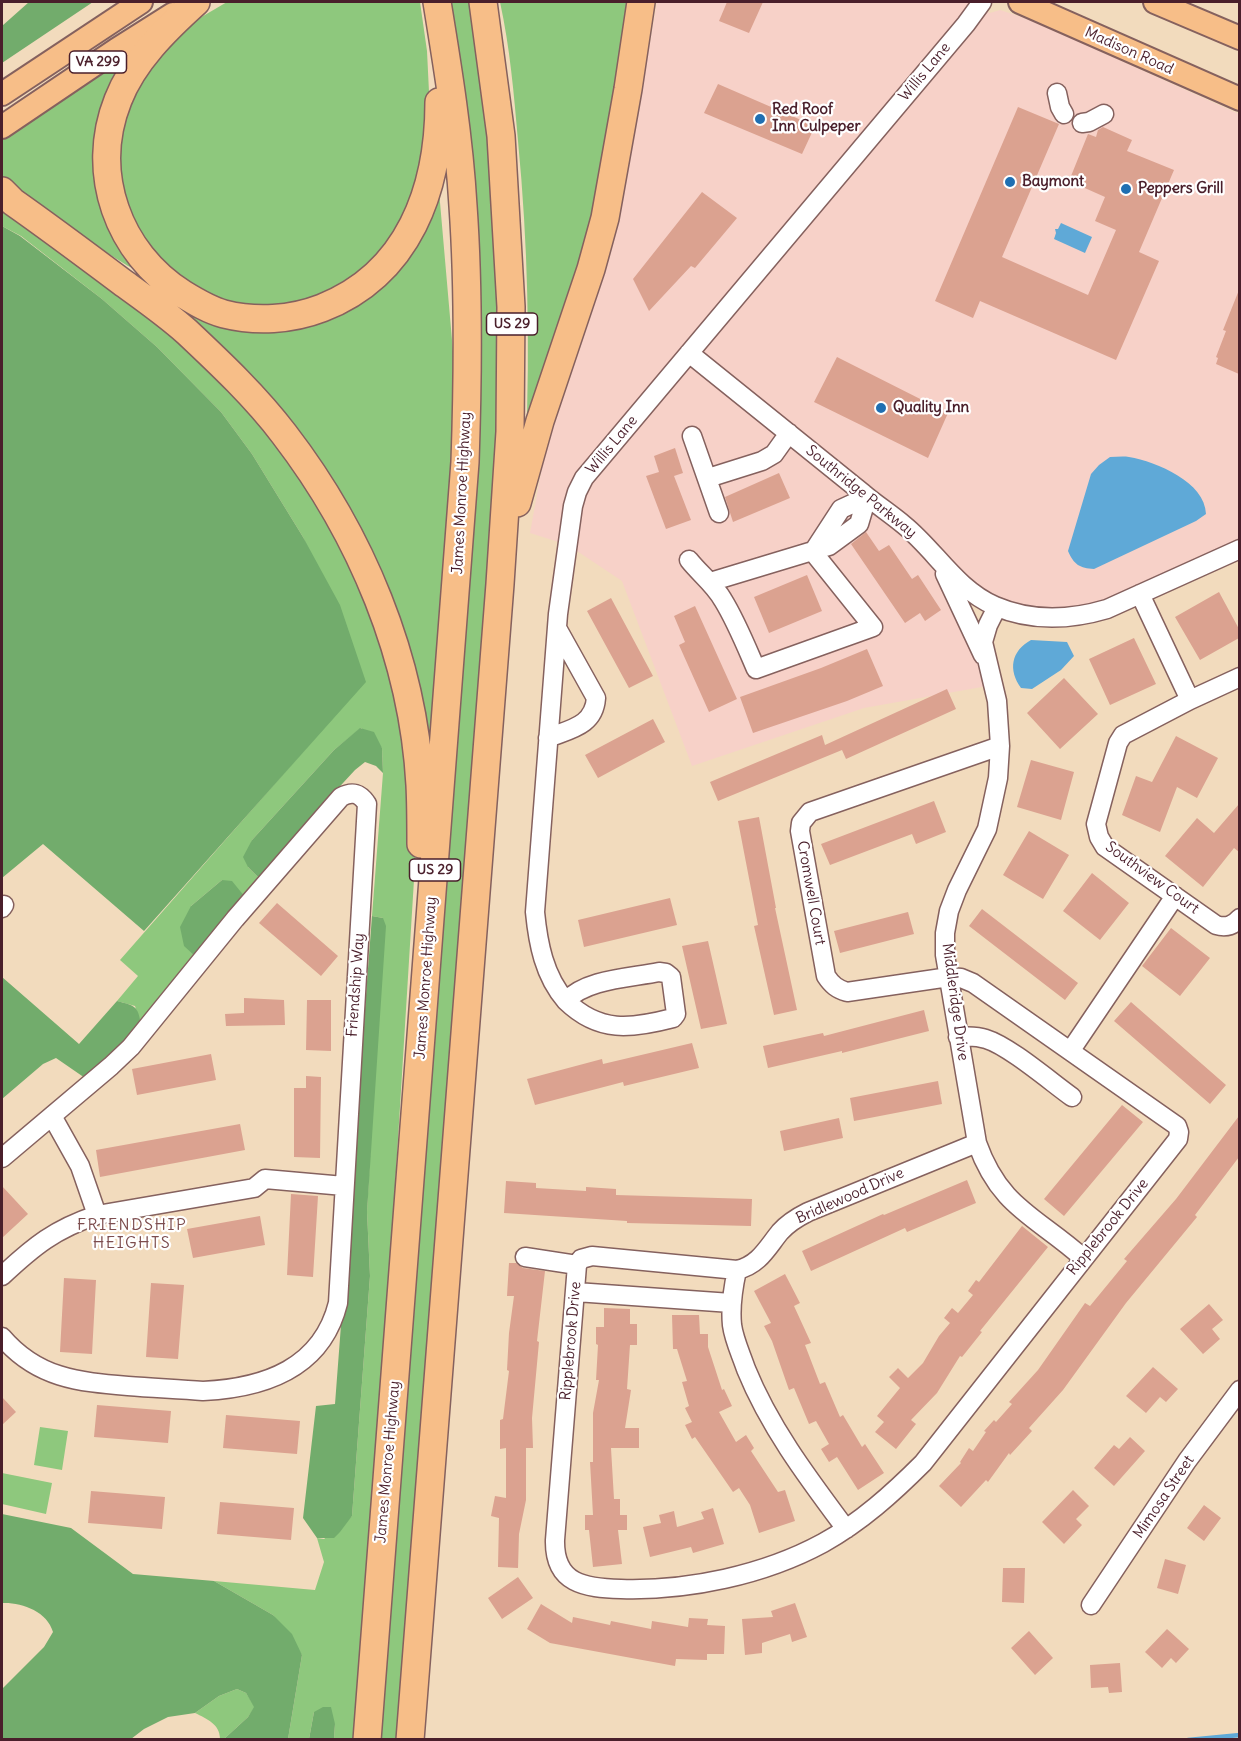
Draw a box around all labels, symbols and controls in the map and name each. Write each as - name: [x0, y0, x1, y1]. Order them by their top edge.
- street label: Madison Road: [1082, 23, 1176, 79]
- street label: Willis Lane: [895, 39, 955, 105]
- road number: VA 299: [70, 51, 126, 73]
- place label: Red Roof Inn Culpeper: [772, 101, 861, 136]
- marker: Red Roof Inn Culpeper: [753, 112, 767, 126]
- place label: Baymont: [1022, 173, 1084, 191]
- marker: Baymont: [1003, 175, 1017, 189]
- place label: Peppers Grill: [1138, 180, 1223, 198]
- marker: Peppers Grill: [1119, 182, 1133, 196]
- road number: US 29: [486, 313, 538, 335]
- place label: Quality Inn: [893, 399, 969, 417]
- marker: Quality Inn: [874, 401, 888, 415]
- street label: James Monroe Highway: [449, 411, 475, 575]
- street label: Willis Lane: [582, 412, 642, 478]
- street label: Southridge Parkway: [802, 442, 920, 542]
- street label: Southview Court: [1102, 838, 1202, 918]
- street label: Cromwell Court: [793, 839, 829, 947]
- road number: US 29: [410, 859, 460, 881]
- street label: James Monroe Highway: [411, 896, 441, 1060]
- street label: Friendship Way: [343, 932, 369, 1038]
- street label: Middleridge Drive: [938, 942, 972, 1062]
- street label: Bridlewood Drive: [793, 1164, 907, 1228]
- street label: Ripplebrook Drive: [1063, 1175, 1153, 1279]
- district label: FRIENDSHIP HEIGHTS: [77, 1215, 187, 1253]
- street label: Ripplebrook Drive: [557, 1281, 585, 1401]
- street label: James Monroe Highway: [372, 1380, 404, 1544]
- street label: Mimosa Street: [1130, 1452, 1198, 1542]

